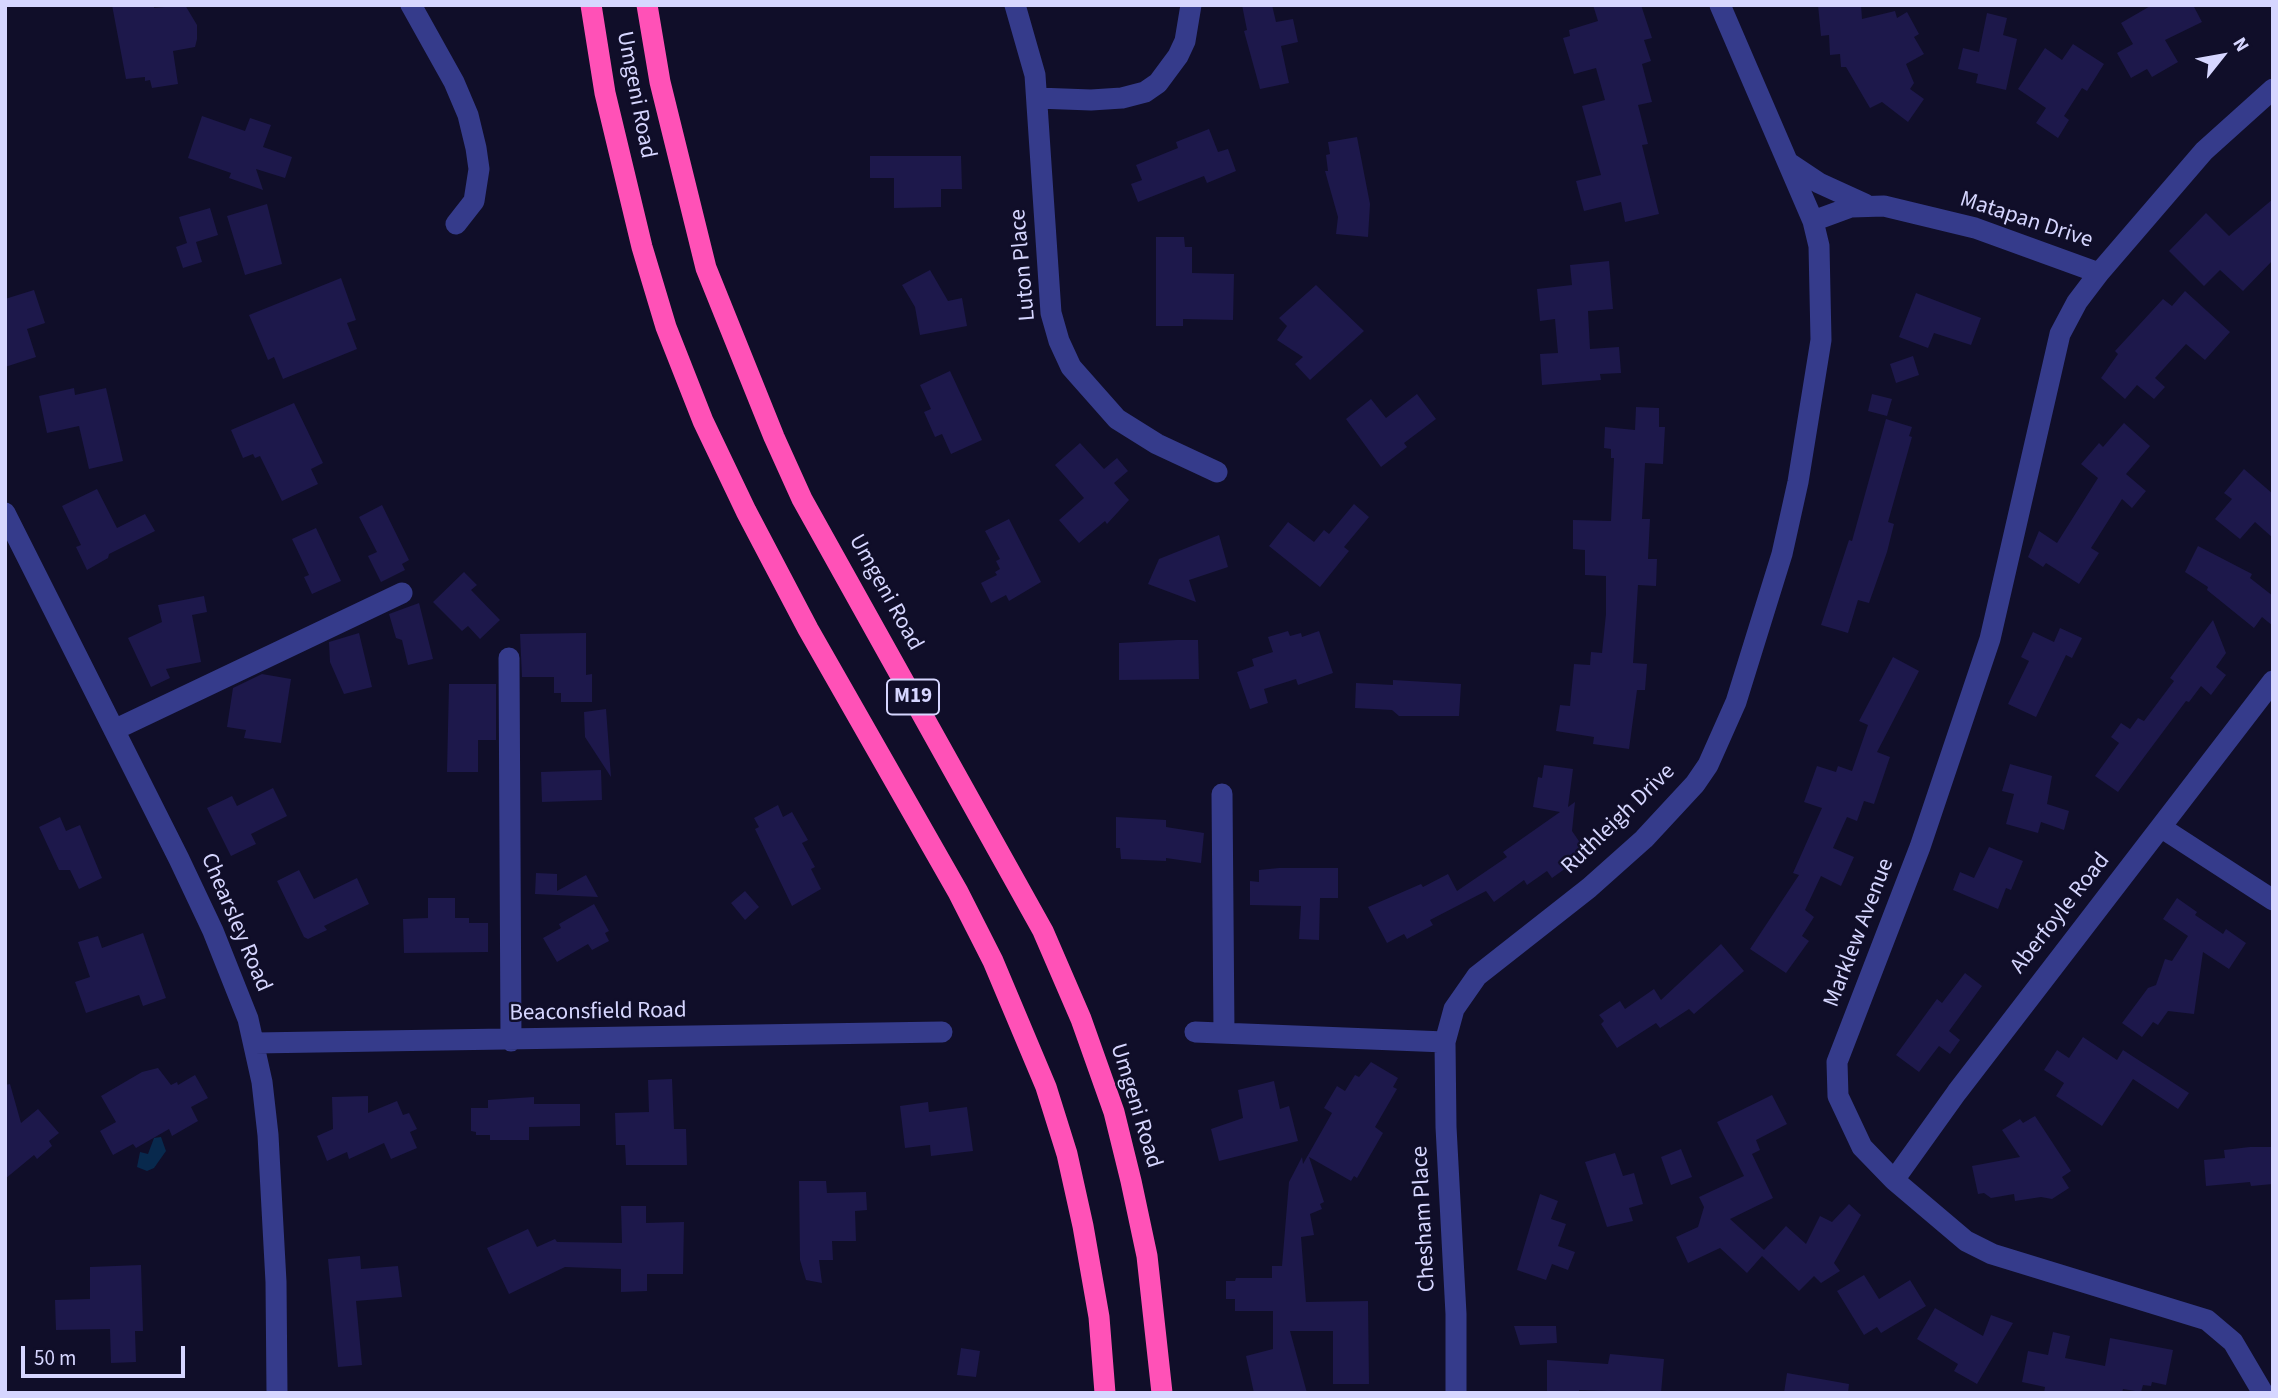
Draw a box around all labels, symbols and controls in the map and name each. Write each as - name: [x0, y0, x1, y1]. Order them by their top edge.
- north arrow: [2187, 21, 2257, 91]
- street label: Umgeni Road: [609, 29, 661, 161]
- text: N: [2226, 33, 2255, 57]
- street label: Matapan Drive: [1956, 187, 2096, 255]
- street label: Luton Place: [1005, 208, 1043, 322]
- street label: Umgeni Road: [842, 530, 928, 656]
- road number: M19: [887, 680, 939, 714]
- street label: Ruthleigh Drive: [1556, 759, 1682, 881]
- street label: Aberfoyle Road: [2005, 848, 2117, 980]
- street label: Chearsley Road: [193, 850, 277, 996]
- street label: Marklew Avenue: [1819, 855, 1901, 1011]
- street label: Beaconsfield Road: [509, 998, 687, 1028]
- street label: Umgeni Road: [1103, 1040, 1167, 1172]
- street label: Chesham Place: [1407, 1145, 1443, 1293]
- scale bar: [24, 1332, 189, 1376]
- text: 50 m: [34, 1343, 76, 1373]

